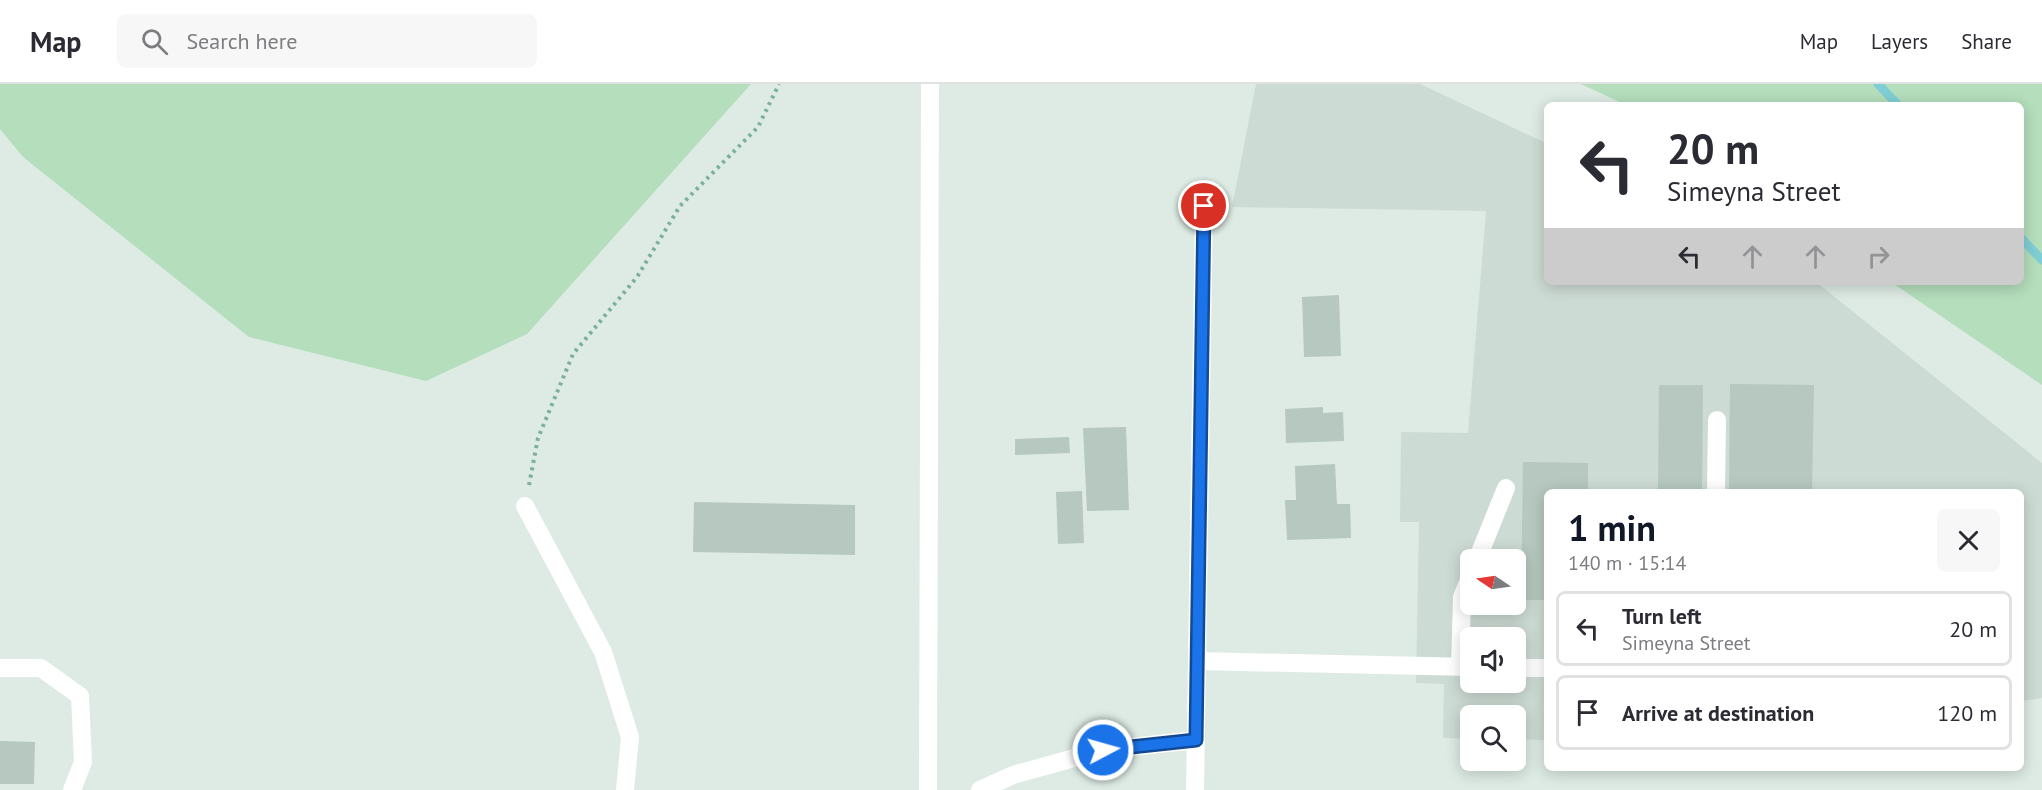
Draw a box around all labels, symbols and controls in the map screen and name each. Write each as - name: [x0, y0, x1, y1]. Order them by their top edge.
- search box: [117, 14, 537, 68]
- text: Map: [30, 23, 81, 60]
- icon: search: [138, 25, 171, 58]
- text: Search here: [186, 27, 297, 55]
- text: Map: [1800, 28, 1838, 55]
- text: Layers: [1871, 28, 1928, 55]
- text: Share: [1961, 28, 2012, 55]
- text: 20 m: [1667, 121, 1759, 176]
- icon: left: [1568, 126, 1646, 204]
- text: Simeyna Street: [1667, 174, 1841, 208]
- pin: [1178, 180, 1229, 231]
- icon: arrive: [1187, 189, 1220, 222]
- icon: left: [1673, 240, 1706, 273]
- icon: ahead: [1736, 240, 1769, 273]
- icon: ahead: [1799, 240, 1832, 273]
- icon: right: [1862, 240, 1895, 273]
- text: 1 min: [1568, 504, 1656, 551]
- button: close: [1937, 509, 2000, 572]
- north arrow: [1460, 549, 1526, 615]
- map controls: [1460, 549, 1526, 771]
- text: 140 m · 15:14: [1568, 550, 1686, 576]
- text: Turn left: [1622, 602, 1702, 630]
- icon: left: [1571, 612, 1604, 645]
- text: 20 m: [1949, 615, 1997, 643]
- button: sound: [1460, 627, 1526, 693]
- text: Simeyna Street: [1622, 630, 1751, 656]
- icon: arrive: [1571, 696, 1604, 729]
- text: Arrive at destination: [1622, 699, 1814, 727]
- text: 120 m: [1937, 699, 1997, 727]
- button: search: [1460, 705, 1526, 771]
- position arrow: [1071, 718, 1135, 782]

